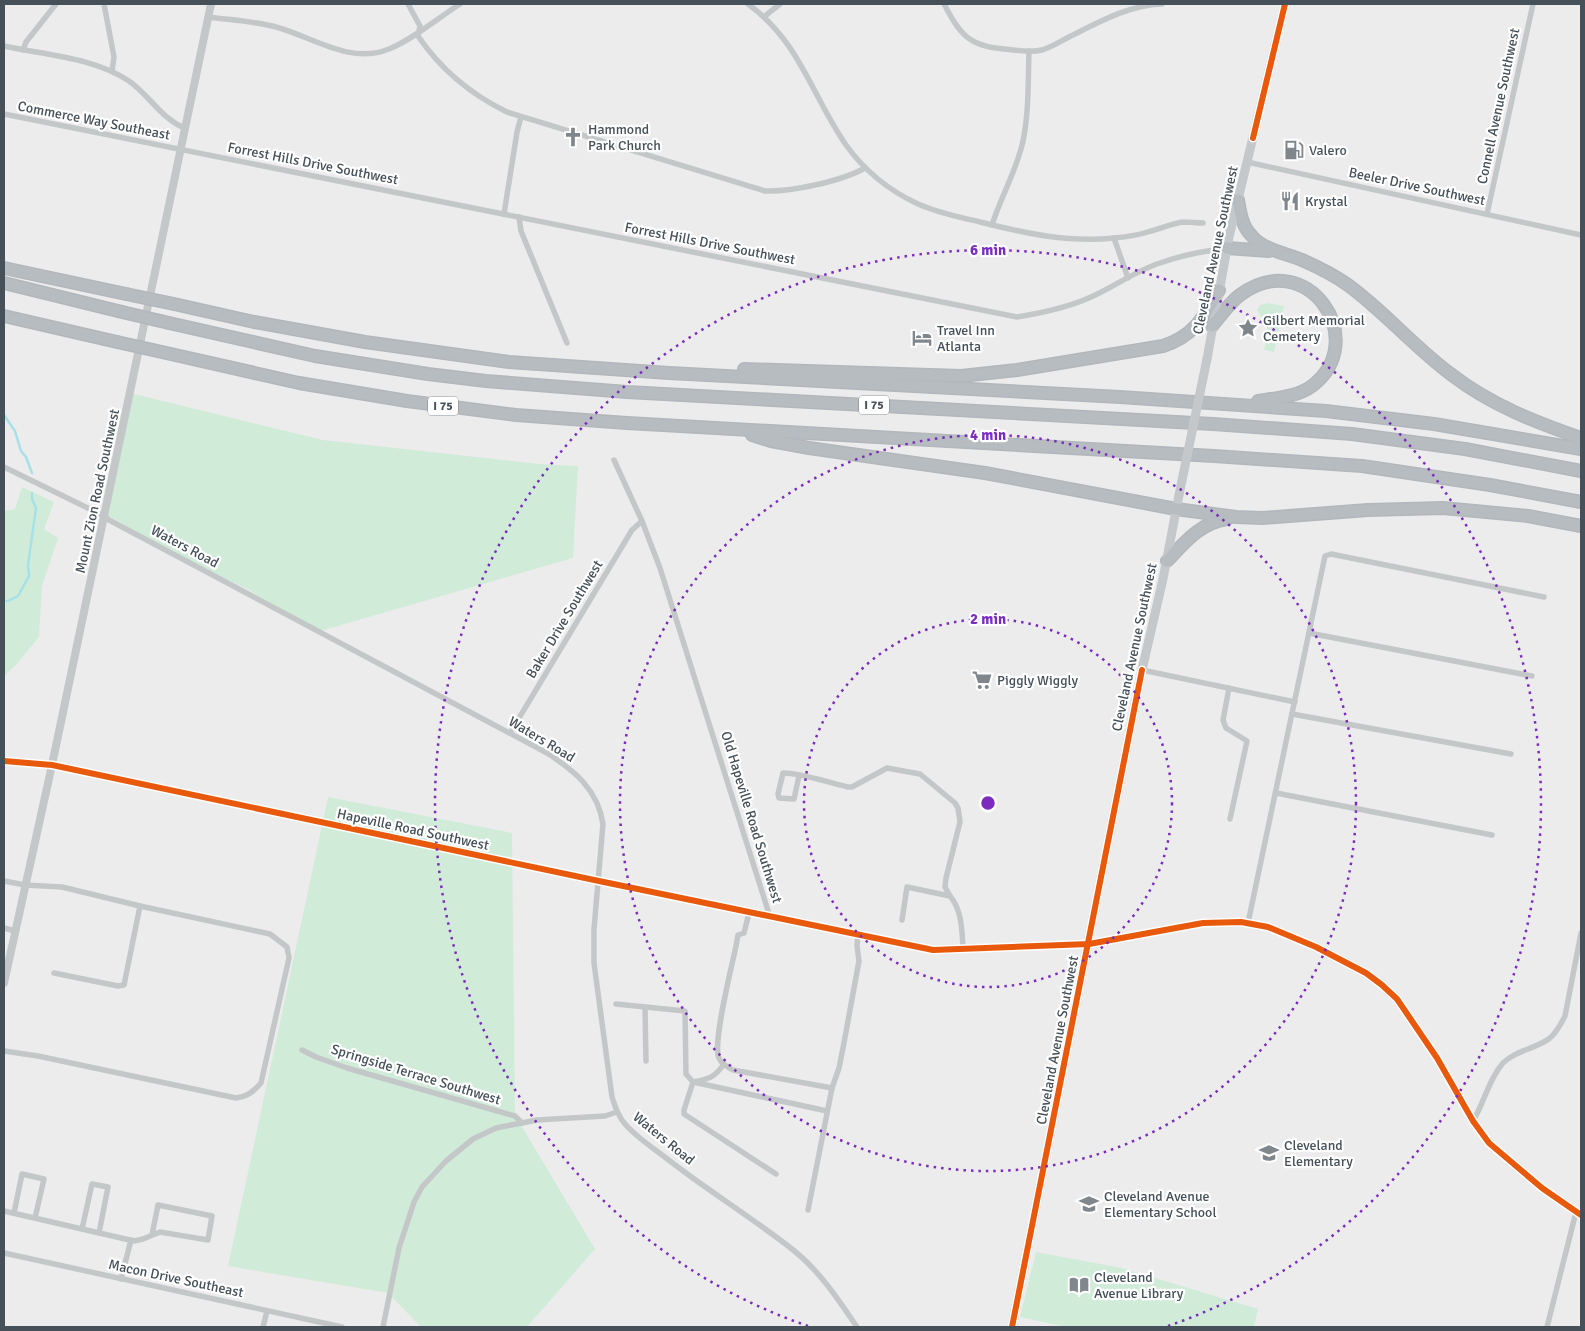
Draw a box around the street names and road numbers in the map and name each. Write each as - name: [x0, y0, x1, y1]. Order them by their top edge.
- street label: Connell Avenue Southwest: [1474, 27, 1523, 186]
- street label: Commerce Way Southeast: [16, 97, 172, 144]
- street label: Forrest Hills Drive Southwest: [226, 139, 400, 188]
- street label: Cleveland Avenue Southwest: [1189, 164, 1242, 336]
- street label: Beeler Drive Southwest: [1347, 164, 1487, 209]
- street label: Forrest Hills Drive Southwest: [623, 219, 797, 268]
- road number: I 75: [428, 396, 458, 416]
- road number: I 75: [859, 396, 889, 414]
- street label: Mount Zion Road Southwest: [72, 407, 123, 575]
- street label: Waters Road: [148, 521, 222, 571]
- street label: Baker Drive Southwest: [522, 557, 607, 681]
- street label: Cleveland Avenue Southwest: [1108, 561, 1161, 733]
- street label: Waters Road: [505, 713, 578, 766]
- street label: Old Hapeville Road Southwest: [717, 729, 786, 905]
- street label: Hapeville Road Southwest: [335, 805, 490, 854]
- street label: Cleveland Avenue Southwest: [1033, 954, 1082, 1126]
- street label: Springside Terrace Southwest: [329, 1041, 503, 1108]
- street label: Waters Road: [629, 1108, 698, 1168]
- street label: Macon Drive Southeast: [107, 1256, 245, 1301]

